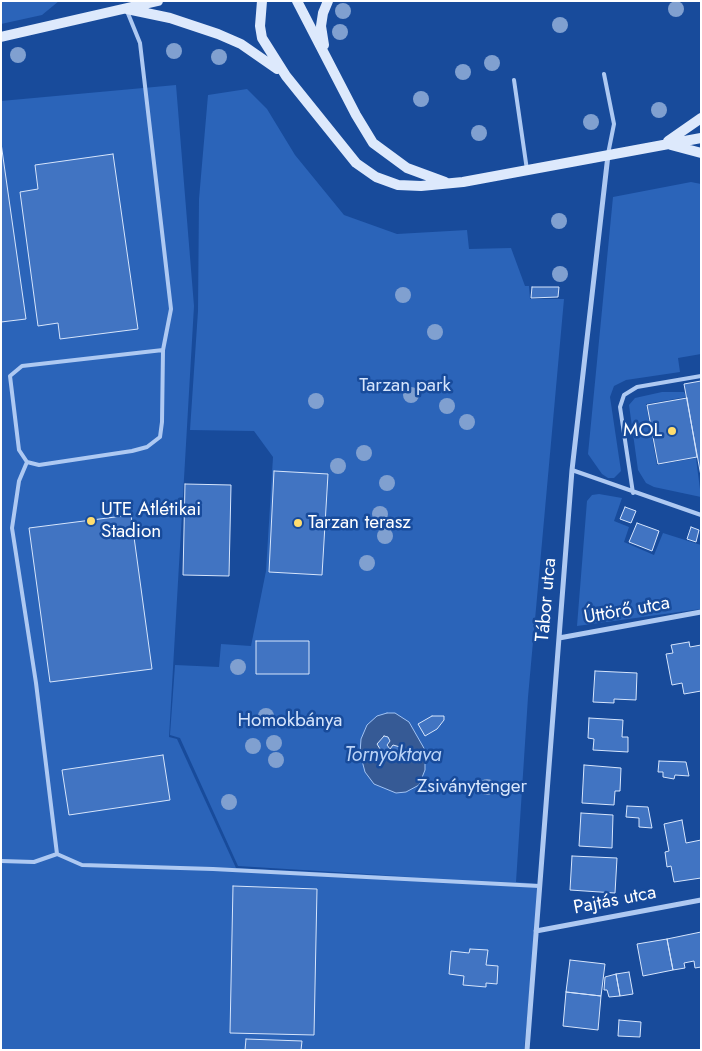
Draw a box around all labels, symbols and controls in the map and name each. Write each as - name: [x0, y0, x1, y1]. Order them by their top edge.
- park label: Tarzan park: [359, 375, 451, 397]
- place label: MOL: [623, 420, 662, 442]
- marker: MOL: [666, 425, 678, 437]
- place label: UTE Atlétikai Stadion: [101, 499, 201, 543]
- place label: Tarzan terasz: [308, 512, 411, 534]
- marker: UTE Atlétikai Stadion: [85, 515, 97, 527]
- marker: Tarzan terasz: [292, 517, 304, 529]
- street label: Tábor utca: [532, 557, 562, 643]
- street label: Úttörő utca: [582, 592, 672, 630]
- park label: Homokbánya: [238, 710, 342, 732]
- water label: Tornyoktava: [345, 744, 441, 768]
- park label: Zsiványtenger: [417, 776, 527, 798]
- street label: Pajtás utca: [572, 882, 658, 920]

